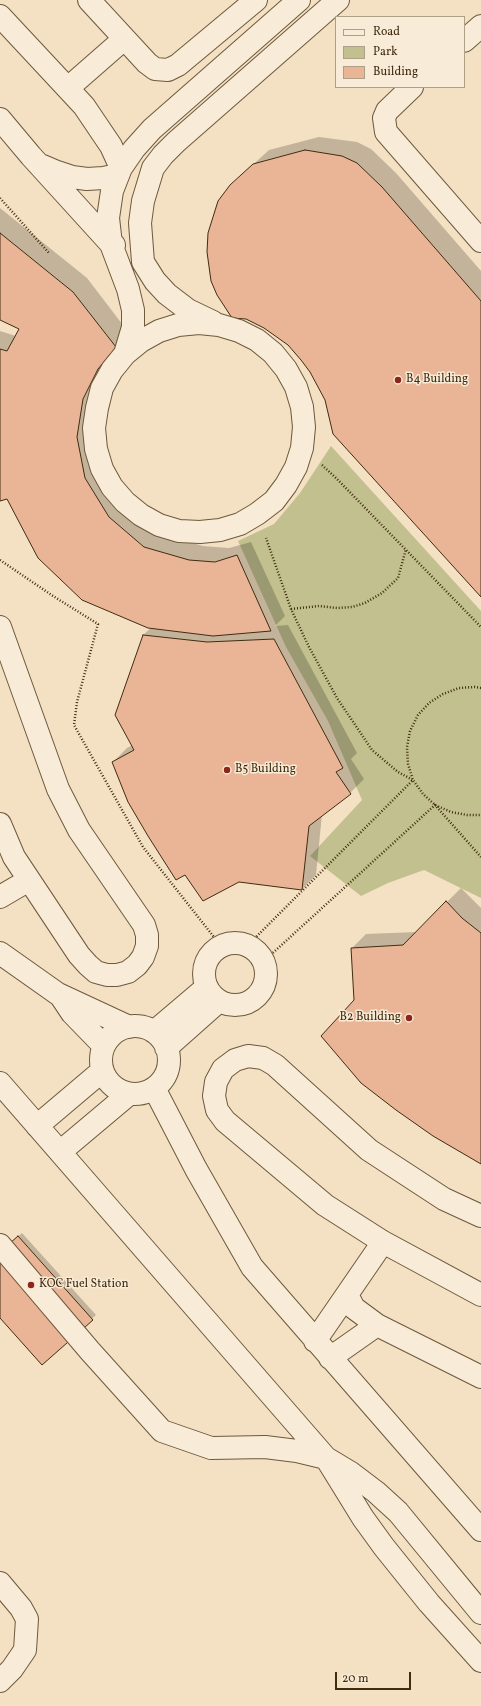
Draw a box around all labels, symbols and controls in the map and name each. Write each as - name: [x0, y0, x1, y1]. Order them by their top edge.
- legend: [335, 16, 465, 88]
- text: Road: [373, 24, 400, 40]
- text: Park: [373, 44, 398, 60]
- text: Building: [373, 64, 418, 80]
- place label: B4 Building: [406, 373, 468, 387]
- marker: B4 Building: [393, 375, 403, 385]
- place label: B5 Building: [235, 763, 296, 777]
- marker: B5 Building: [222, 765, 232, 775]
- place label: B2 Building: [340, 1011, 401, 1025]
- marker: B2 Building: [404, 1013, 414, 1023]
- place label: KOC Fuel Station: [39, 1278, 129, 1292]
- marker: KOC Fuel Station: [26, 1280, 36, 1290]
- scale bar: [337, 1664, 413, 1690]
- text: 20 m: [342, 1671, 369, 1687]

